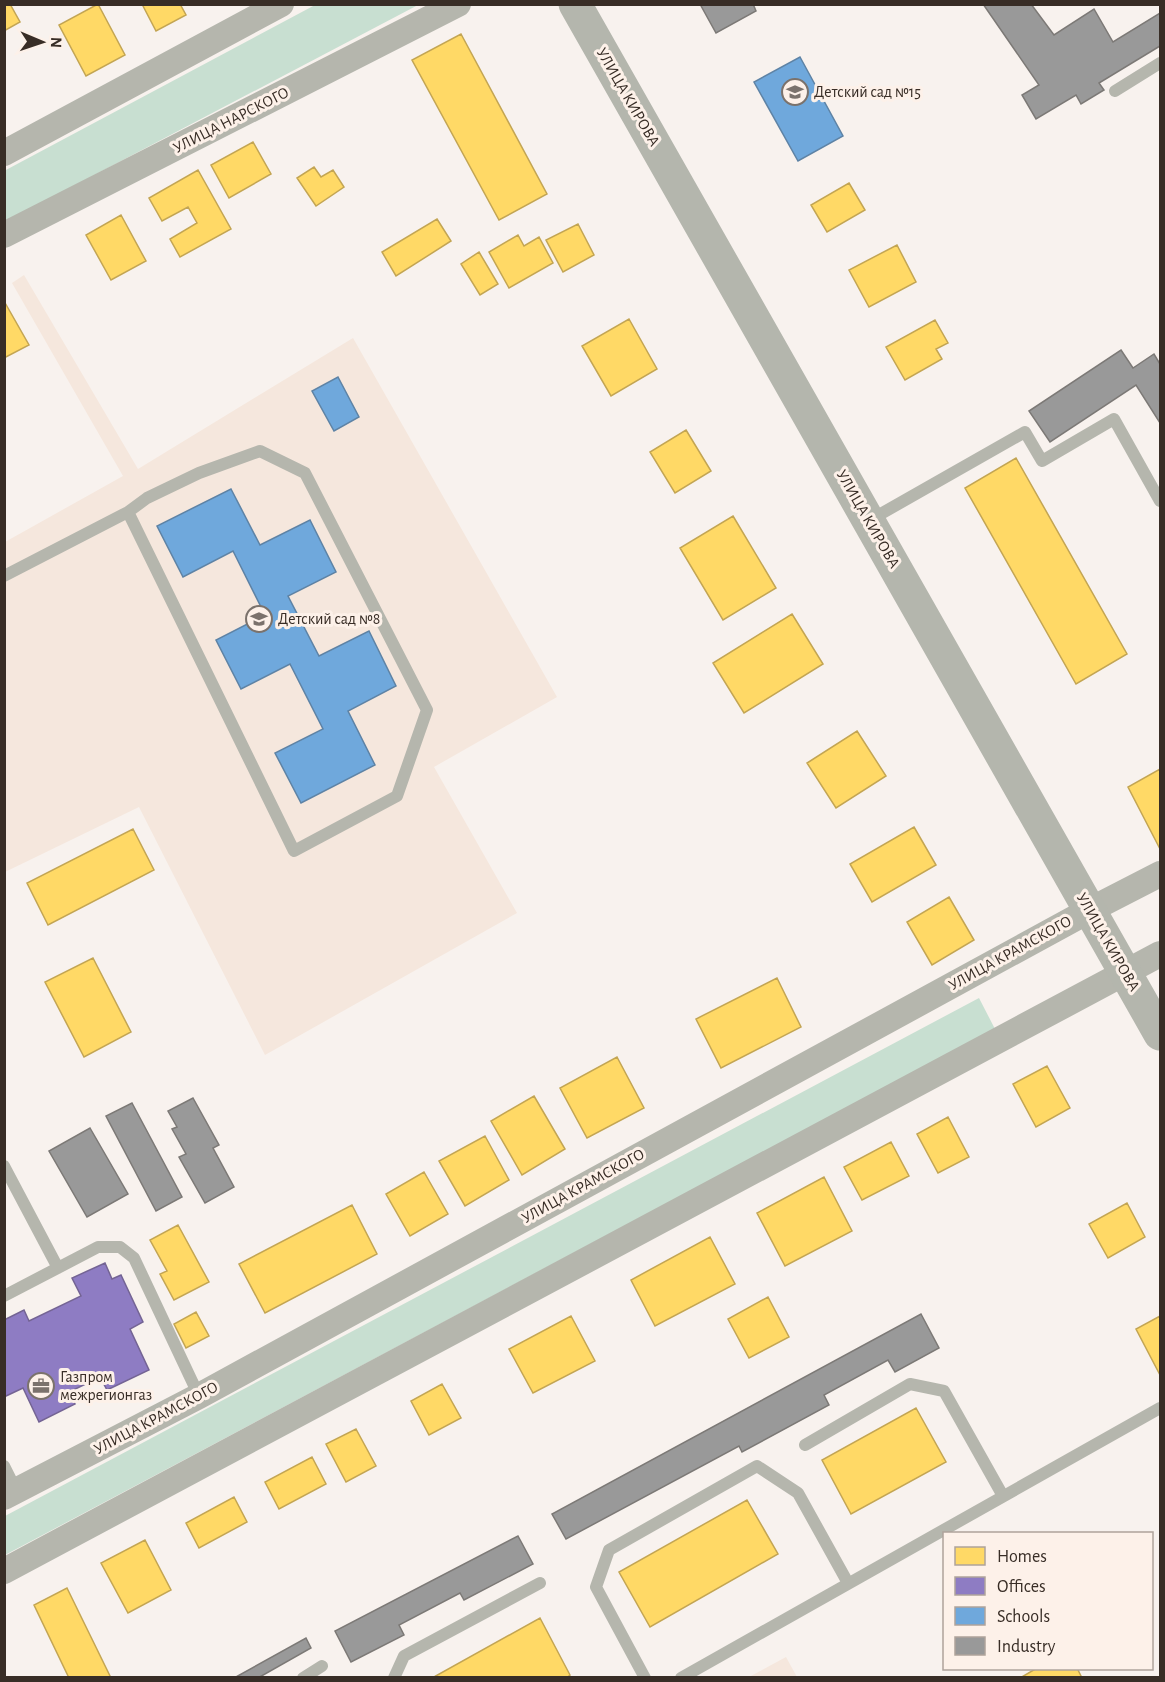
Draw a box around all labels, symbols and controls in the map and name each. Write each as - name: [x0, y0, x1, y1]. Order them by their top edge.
- north arrow: [12, 12, 72, 72]
- text: N: [48, 37, 64, 48]
- street label: УЛИЦА КИРОВА: [593, 45, 663, 150]
- school or university icon: Детский сад №15: [780, 77, 810, 107]
- street label: УЛИЦА НАРСКОГО: [171, 84, 291, 156]
- place label: Детский сад №15: [814, 84, 921, 100]
- street label: УЛИЦА КИРОВА: [833, 467, 903, 572]
- school or university icon: Детский сад №8: [244, 604, 274, 634]
- place label: Детский сад №8: [278, 611, 380, 627]
- street label: УЛИЦА КИРОВА: [1073, 890, 1143, 995]
- street label: УЛИЦА КРАМСКОГО: [946, 913, 1074, 993]
- street label: УЛИЦА КРАМСКОГО: [519, 1146, 647, 1226]
- place label: Газпром межрегионгаз: [60, 1369, 152, 1403]
- office icon: Газпром межрегионгаз: [26, 1371, 56, 1401]
- street label: УЛИЦА КРАМСКОГО: [91, 1379, 221, 1457]
- legend: [943, 1532, 1153, 1670]
- text: Homes: [997, 1548, 1047, 1566]
- text: Offices: [997, 1578, 1046, 1596]
- text: Schools: [997, 1608, 1050, 1626]
- text: Industry: [997, 1638, 1056, 1656]

